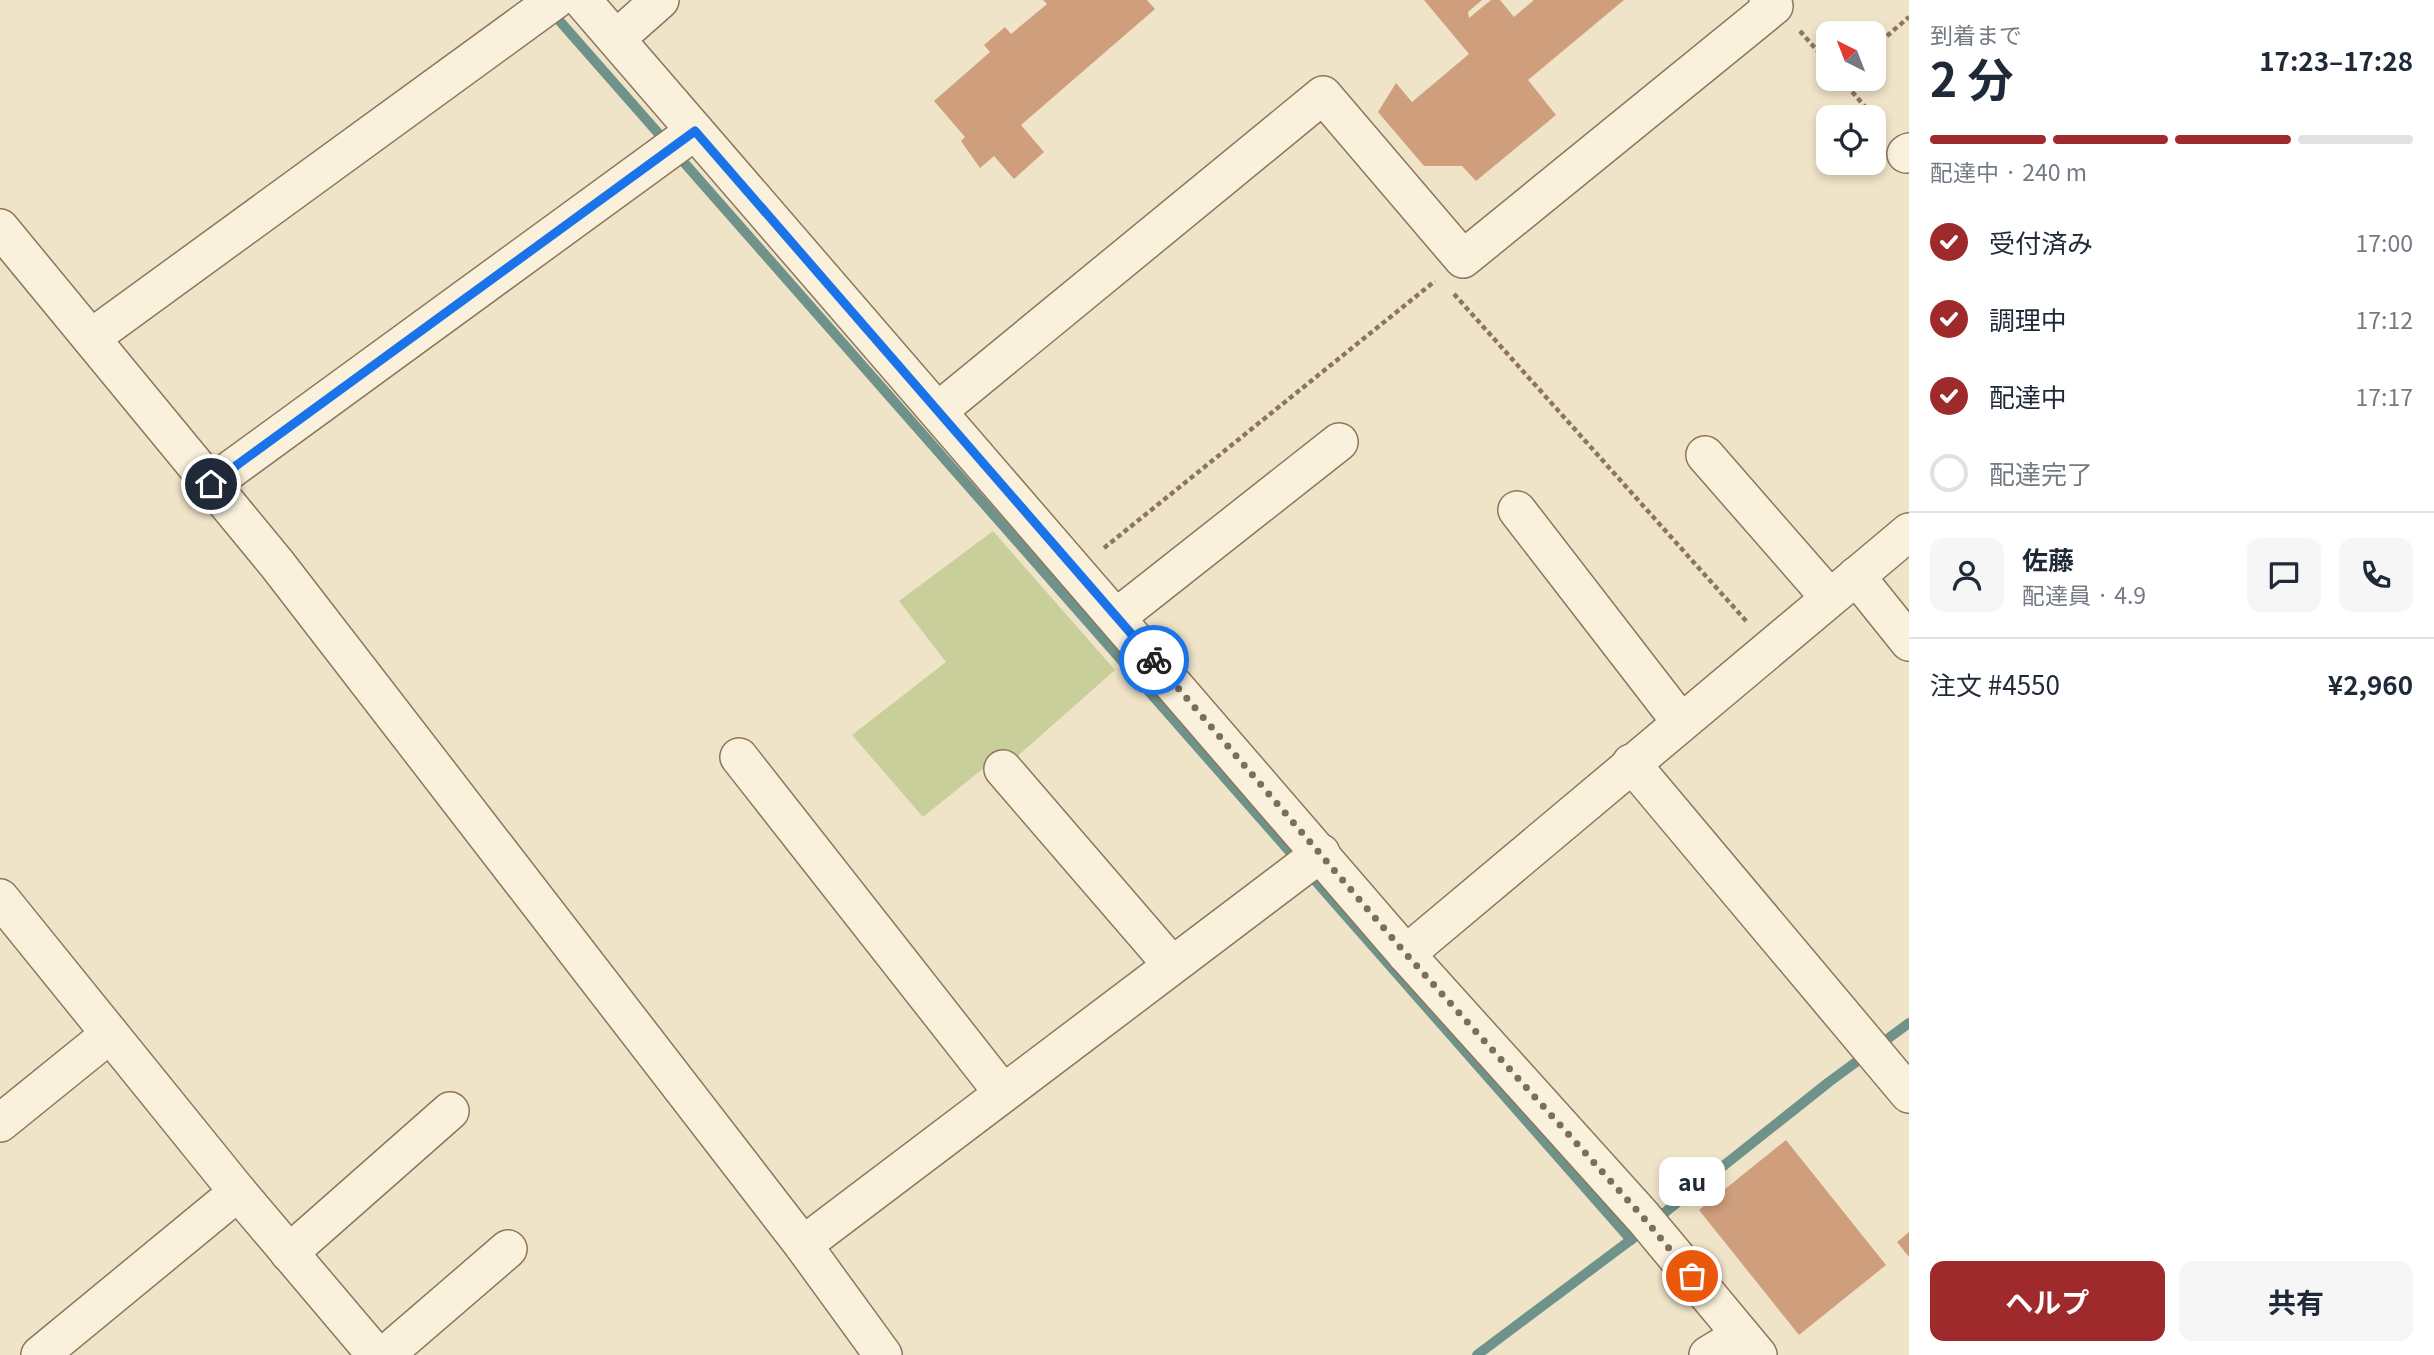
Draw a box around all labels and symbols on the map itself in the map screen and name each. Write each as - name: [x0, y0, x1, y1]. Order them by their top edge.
- north arrow: [1816, 21, 1886, 91]
- pin: [181, 454, 241, 514]
- courier: [1119, 625, 1189, 695]
- callout: au: [1659, 1157, 1725, 1206]
- pin: [1662, 1246, 1722, 1306]

